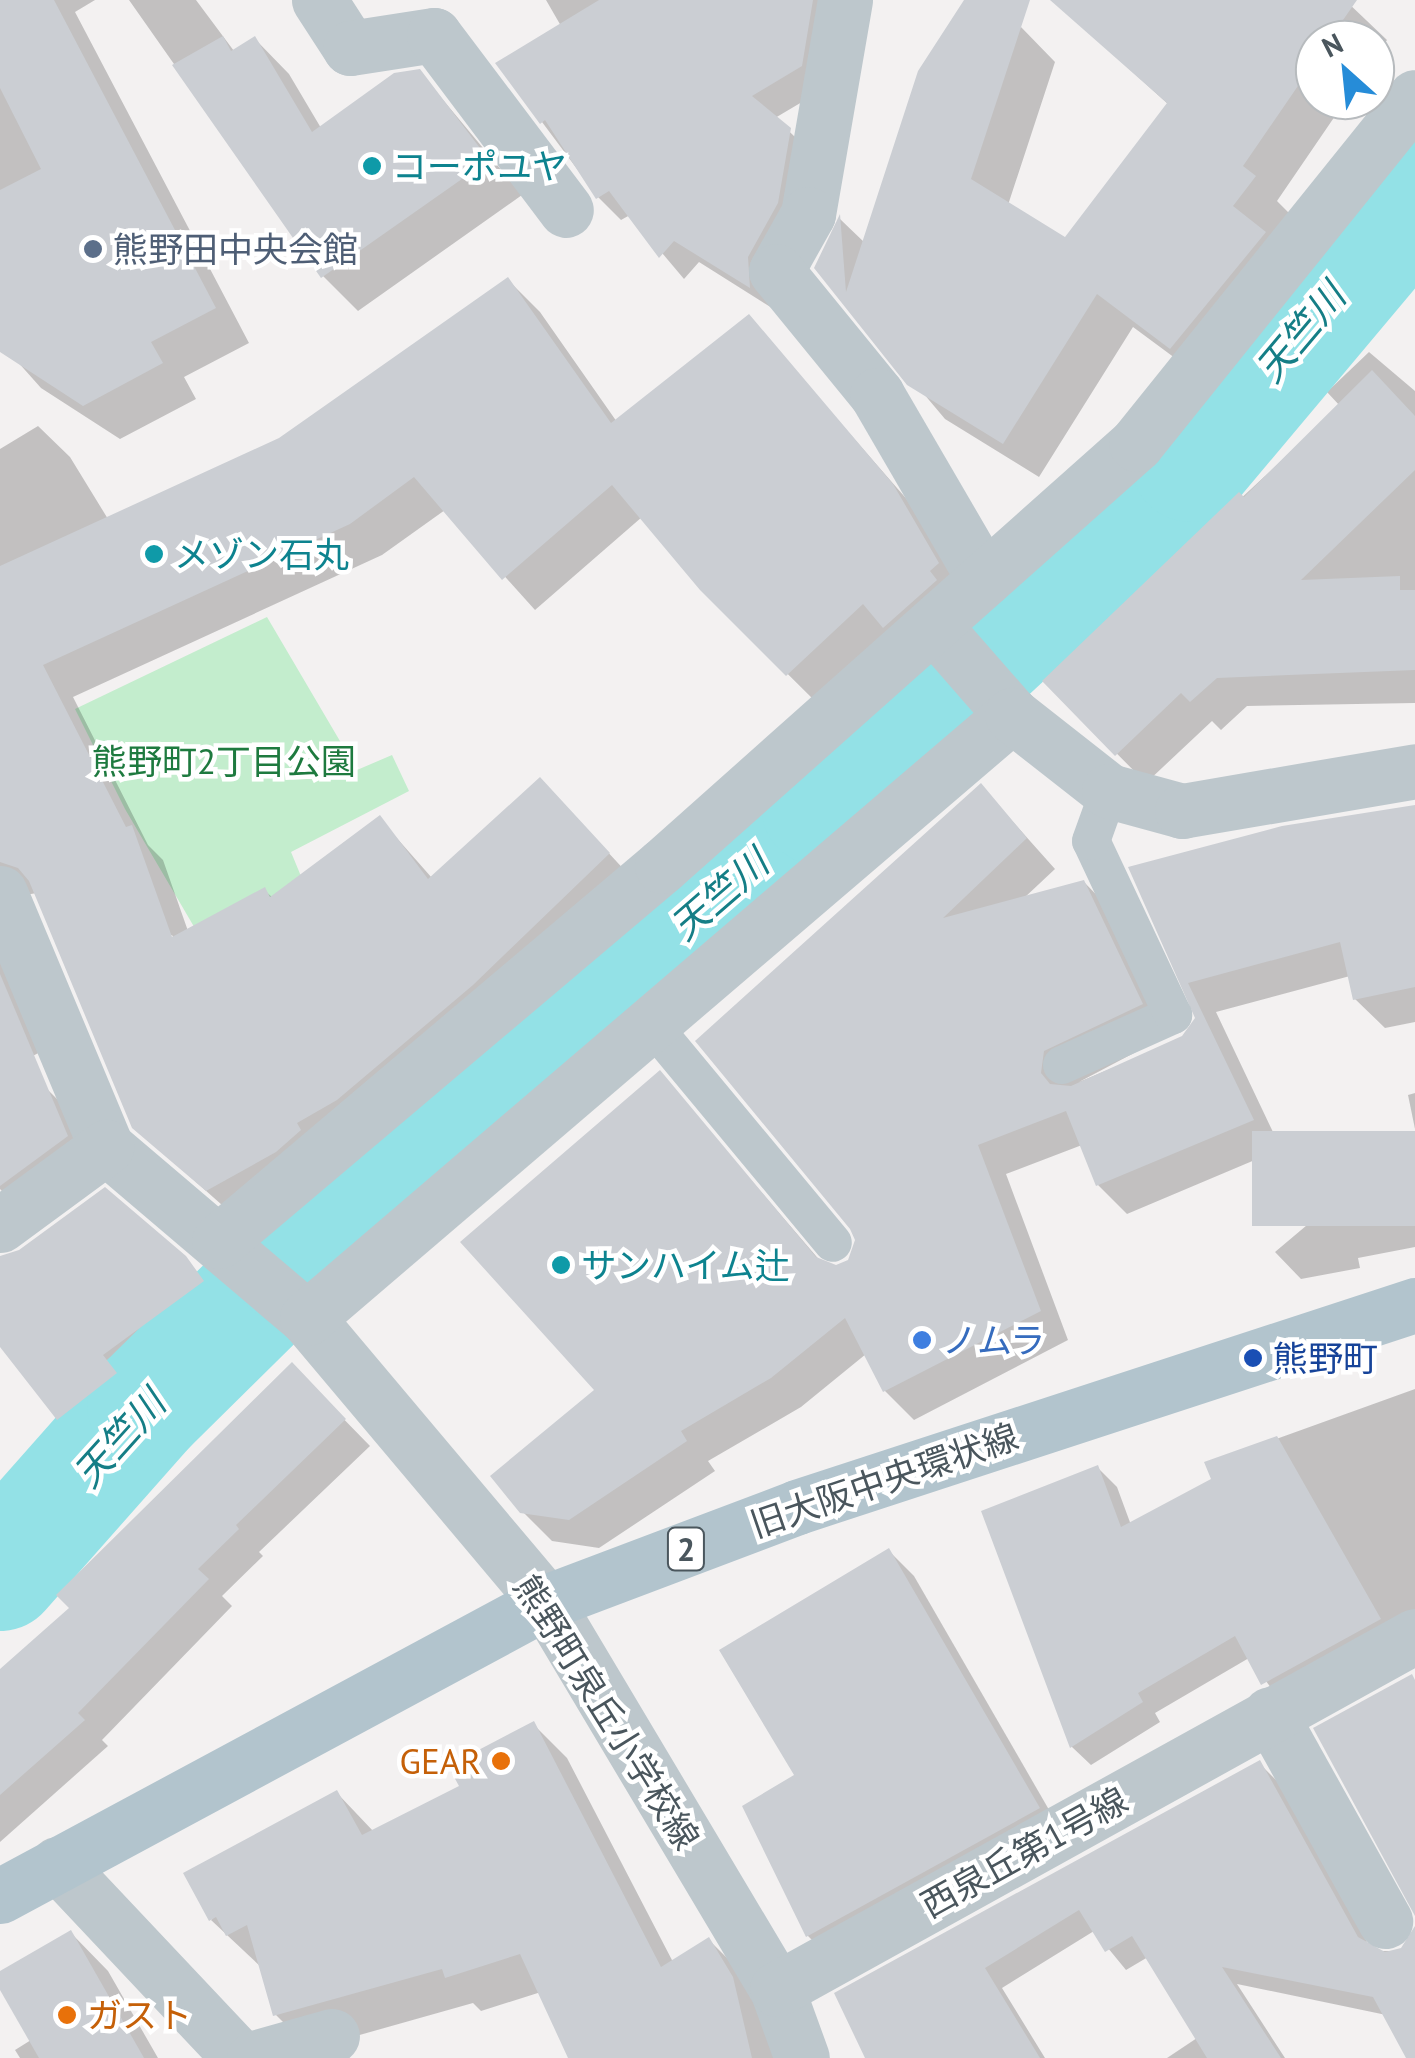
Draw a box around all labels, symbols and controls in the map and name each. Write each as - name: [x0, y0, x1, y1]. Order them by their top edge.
- north arrow: [1295, 20, 1395, 120]
- text: N: [1315, 24, 1349, 65]
- place label: コーポユヤ: [392, 145, 567, 187]
- marker: コーポユヤ: [361, 155, 383, 177]
- place label: 熊野田中央会館: [113, 228, 358, 270]
- marker: 熊野田中央会館: [82, 238, 104, 260]
- water label: 天竺川: [1246, 274, 1354, 390]
- place label: メゾン石丸: [174, 533, 349, 575]
- marker: メゾン石丸: [143, 543, 165, 565]
- park label: 熊野町2丁目公園: [92, 740, 356, 782]
- water label: 天竺川: [661, 839, 777, 949]
- place label: サンハイム辻: [581, 1244, 791, 1286]
- marker: サンハイム辻: [550, 1254, 572, 1276]
- place label: ノムラ: [942, 1319, 1047, 1361]
- marker: ノムラ: [911, 1329, 933, 1351]
- place label: 熊野町: [1273, 1337, 1378, 1379]
- marker: 熊野町: [1242, 1347, 1264, 1369]
- water label: 天竺川: [64, 1380, 174, 1496]
- street label: 旧大阪中央環状線: [745, 1415, 1023, 1545]
- road number: 2: [666, 1522, 706, 1576]
- street label: 熊野町泉丘小学校線: [506, 1567, 708, 1857]
- place label: GEAR: [400, 1740, 481, 1782]
- marker: GEAR: [490, 1750, 512, 1772]
- street label: 西泉丘第1号線: [914, 1778, 1134, 1926]
- place label: ガスト: [87, 1994, 192, 2036]
- marker: ガスト: [56, 2004, 78, 2026]

